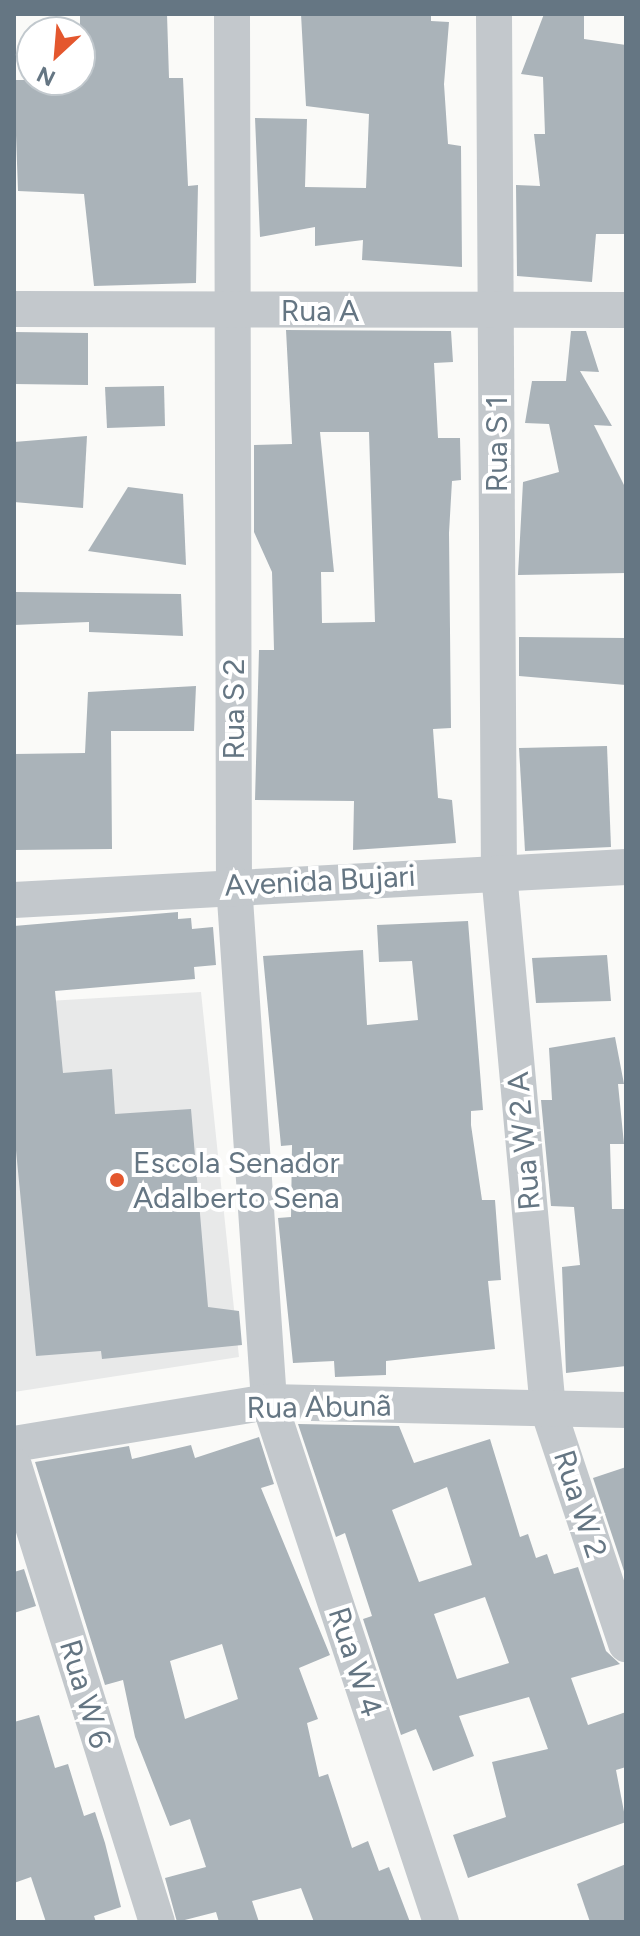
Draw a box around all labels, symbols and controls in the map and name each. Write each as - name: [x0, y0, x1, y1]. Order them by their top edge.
- north arrow: [16, 16, 96, 96]
- text: N: [33, 60, 60, 92]
- street label: Rua A: [281, 293, 359, 329]
- street label: Rua S 1: [479, 396, 515, 492]
- street label: Rua S 2: [216, 659, 252, 759]
- street label: Avenida Bujari: [224, 858, 416, 904]
- street label: Rua W 2 A: [500, 1070, 548, 1212]
- place label: Escola Senador Adalberto Sena: [133, 1145, 340, 1216]
- marker: Escola Senador Adalberto Sena: [108, 1171, 126, 1189]
- street label: Rua Abunã: [246, 1388, 392, 1426]
- street label: Rua W 2: [546, 1446, 614, 1562]
- street label: Rua W 4: [320, 1603, 390, 1721]
- street label: Rua W 6: [51, 1635, 119, 1753]

